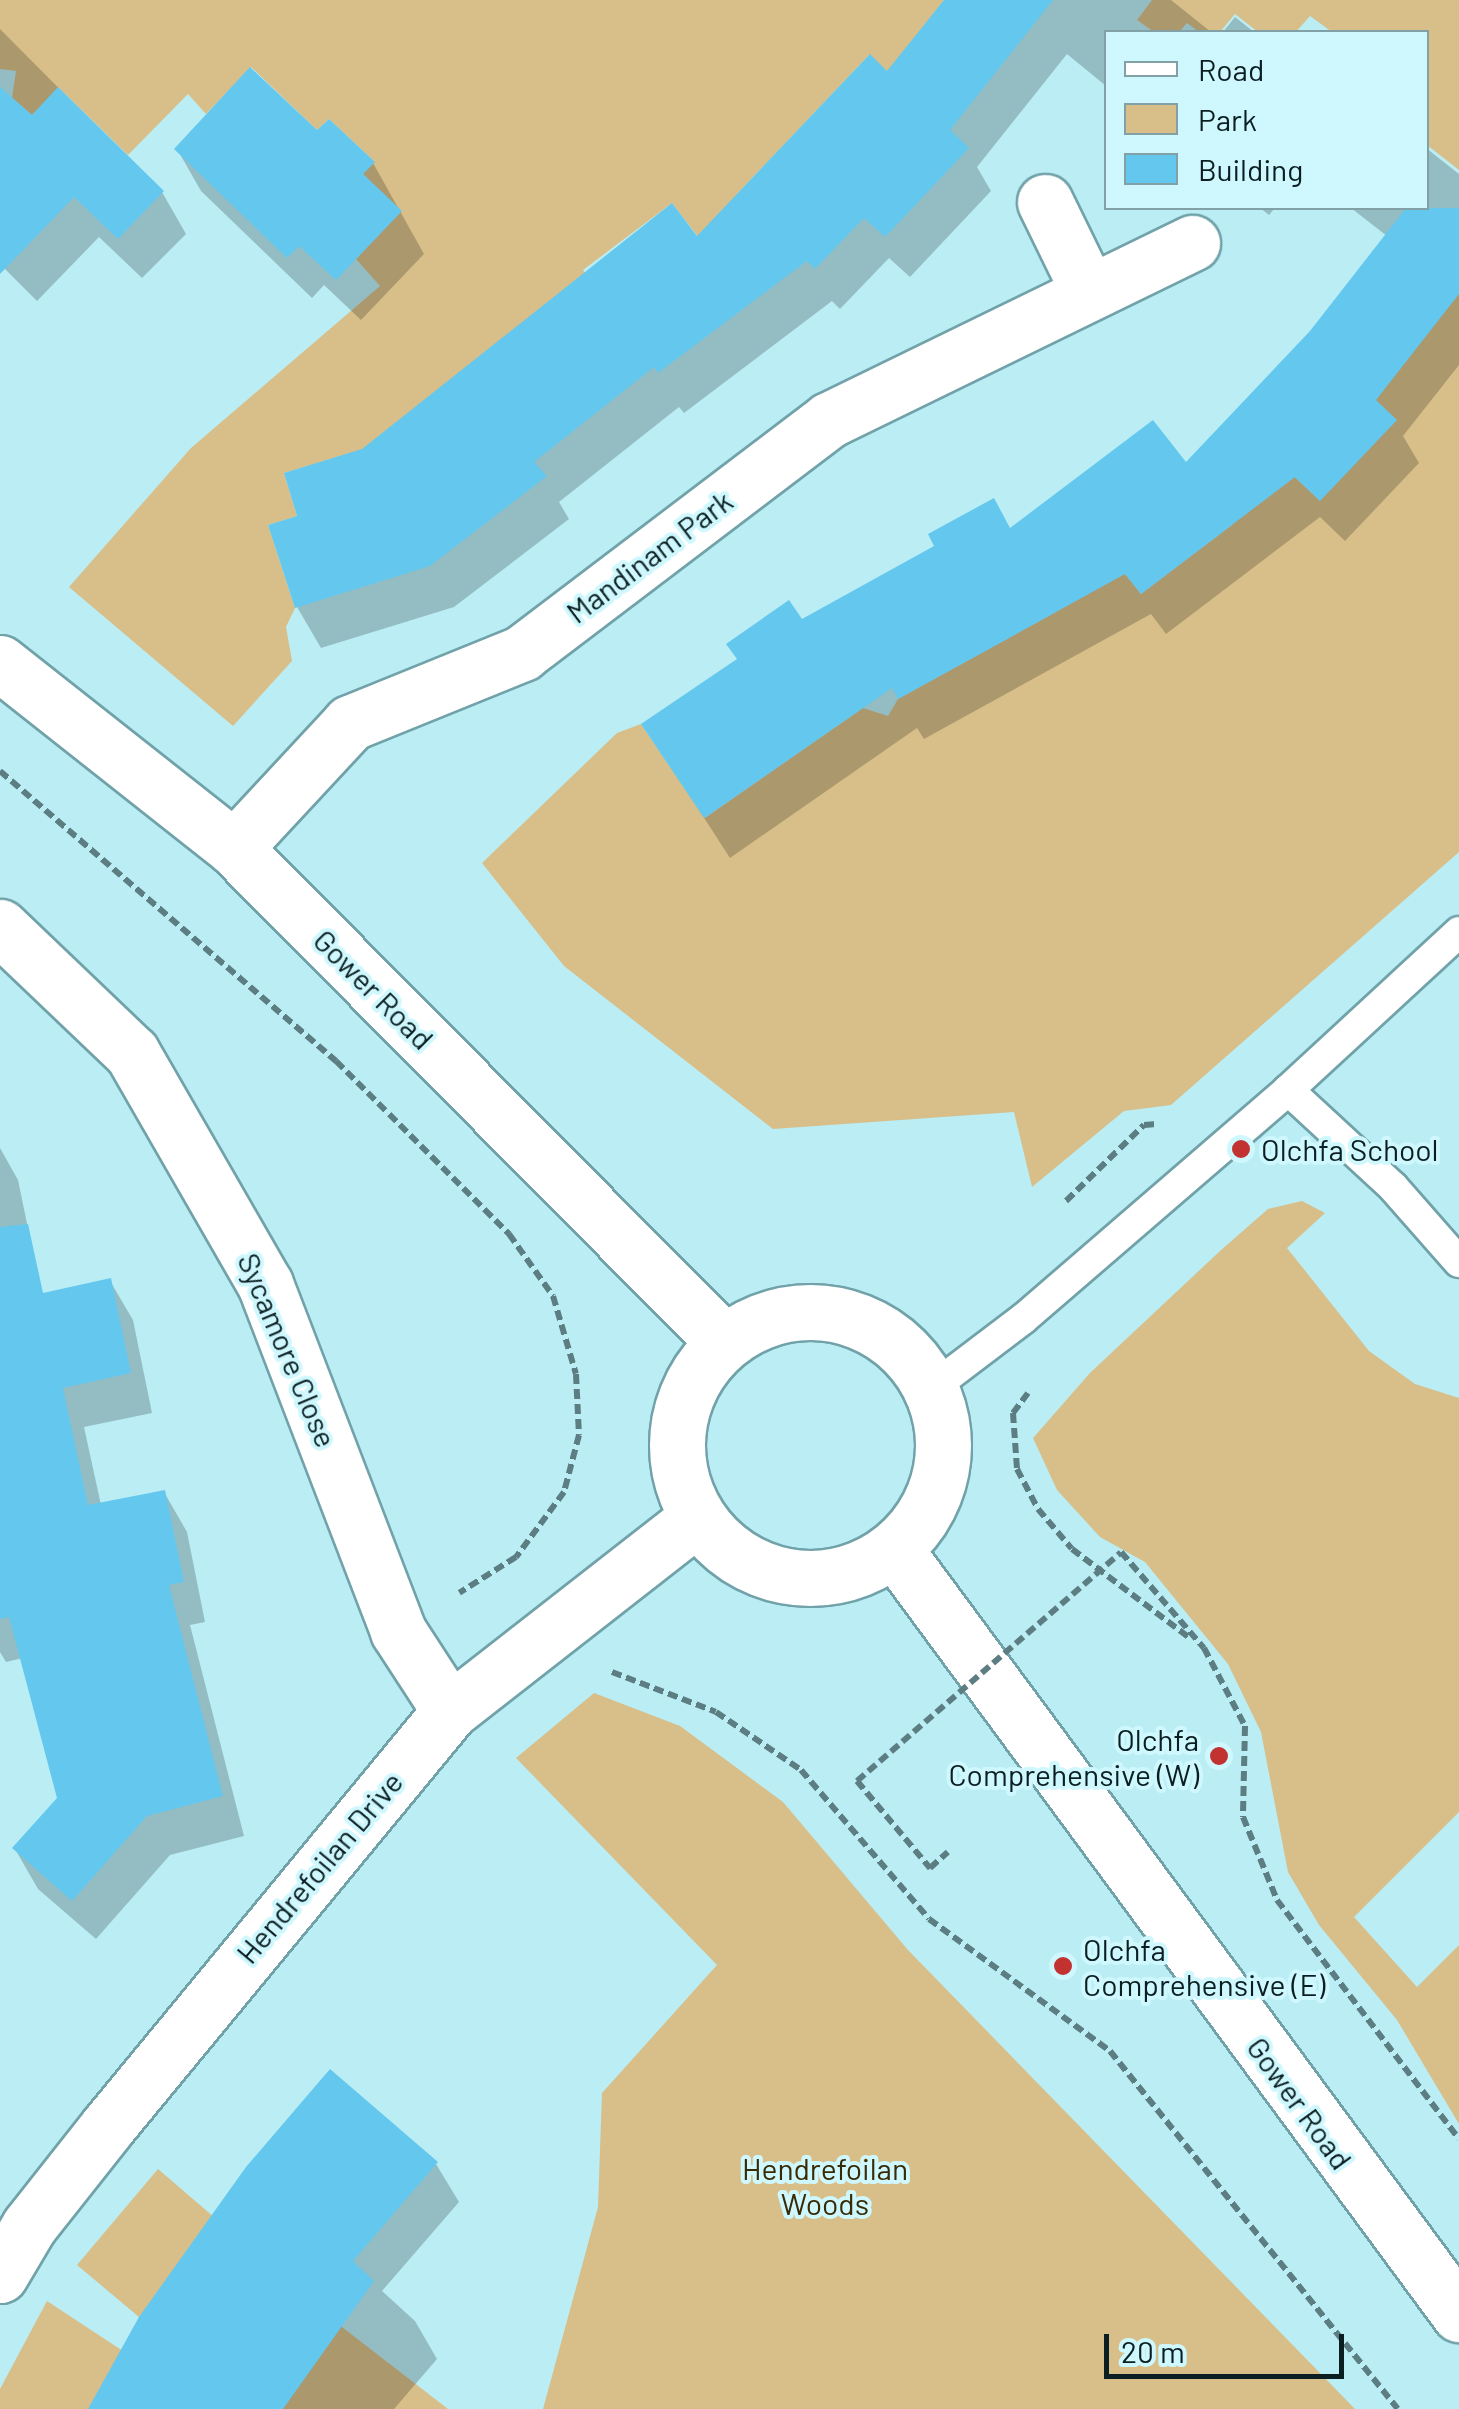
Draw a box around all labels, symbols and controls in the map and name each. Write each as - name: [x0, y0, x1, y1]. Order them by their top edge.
- legend: [1104, 30, 1429, 210]
- text: Road: [1198, 51, 1264, 87]
- text: Park: [1198, 101, 1257, 137]
- text: Building: [1198, 151, 1303, 187]
- street label: Mandinam Park: [559, 482, 739, 630]
- street label: Gower Road: [307, 922, 441, 1056]
- place label: Olchfa School: [1261, 1131, 1438, 1167]
- marker: Olchfa School: [1230, 1138, 1252, 1160]
- street label: Sycamore Close: [231, 1248, 345, 1452]
- place label: Olchfa Comprehensive (W): [948, 1721, 1199, 1792]
- marker: Olchfa Comprehensive (W): [1208, 1745, 1230, 1767]
- street label: Hendrefoilan Drive: [228, 1764, 410, 1970]
- place label: Olchfa Comprehensive (E): [1083, 1931, 1325, 2002]
- marker: Olchfa Comprehensive (E): [1052, 1955, 1074, 1977]
- street label: Gower Road: [1240, 2030, 1360, 2176]
- park label: Hendrefoilan Woods: [742, 2150, 908, 2220]
- scale bar: [1109, 2314, 1349, 2376]
- text: 20 m: [1121, 2333, 1185, 2369]

